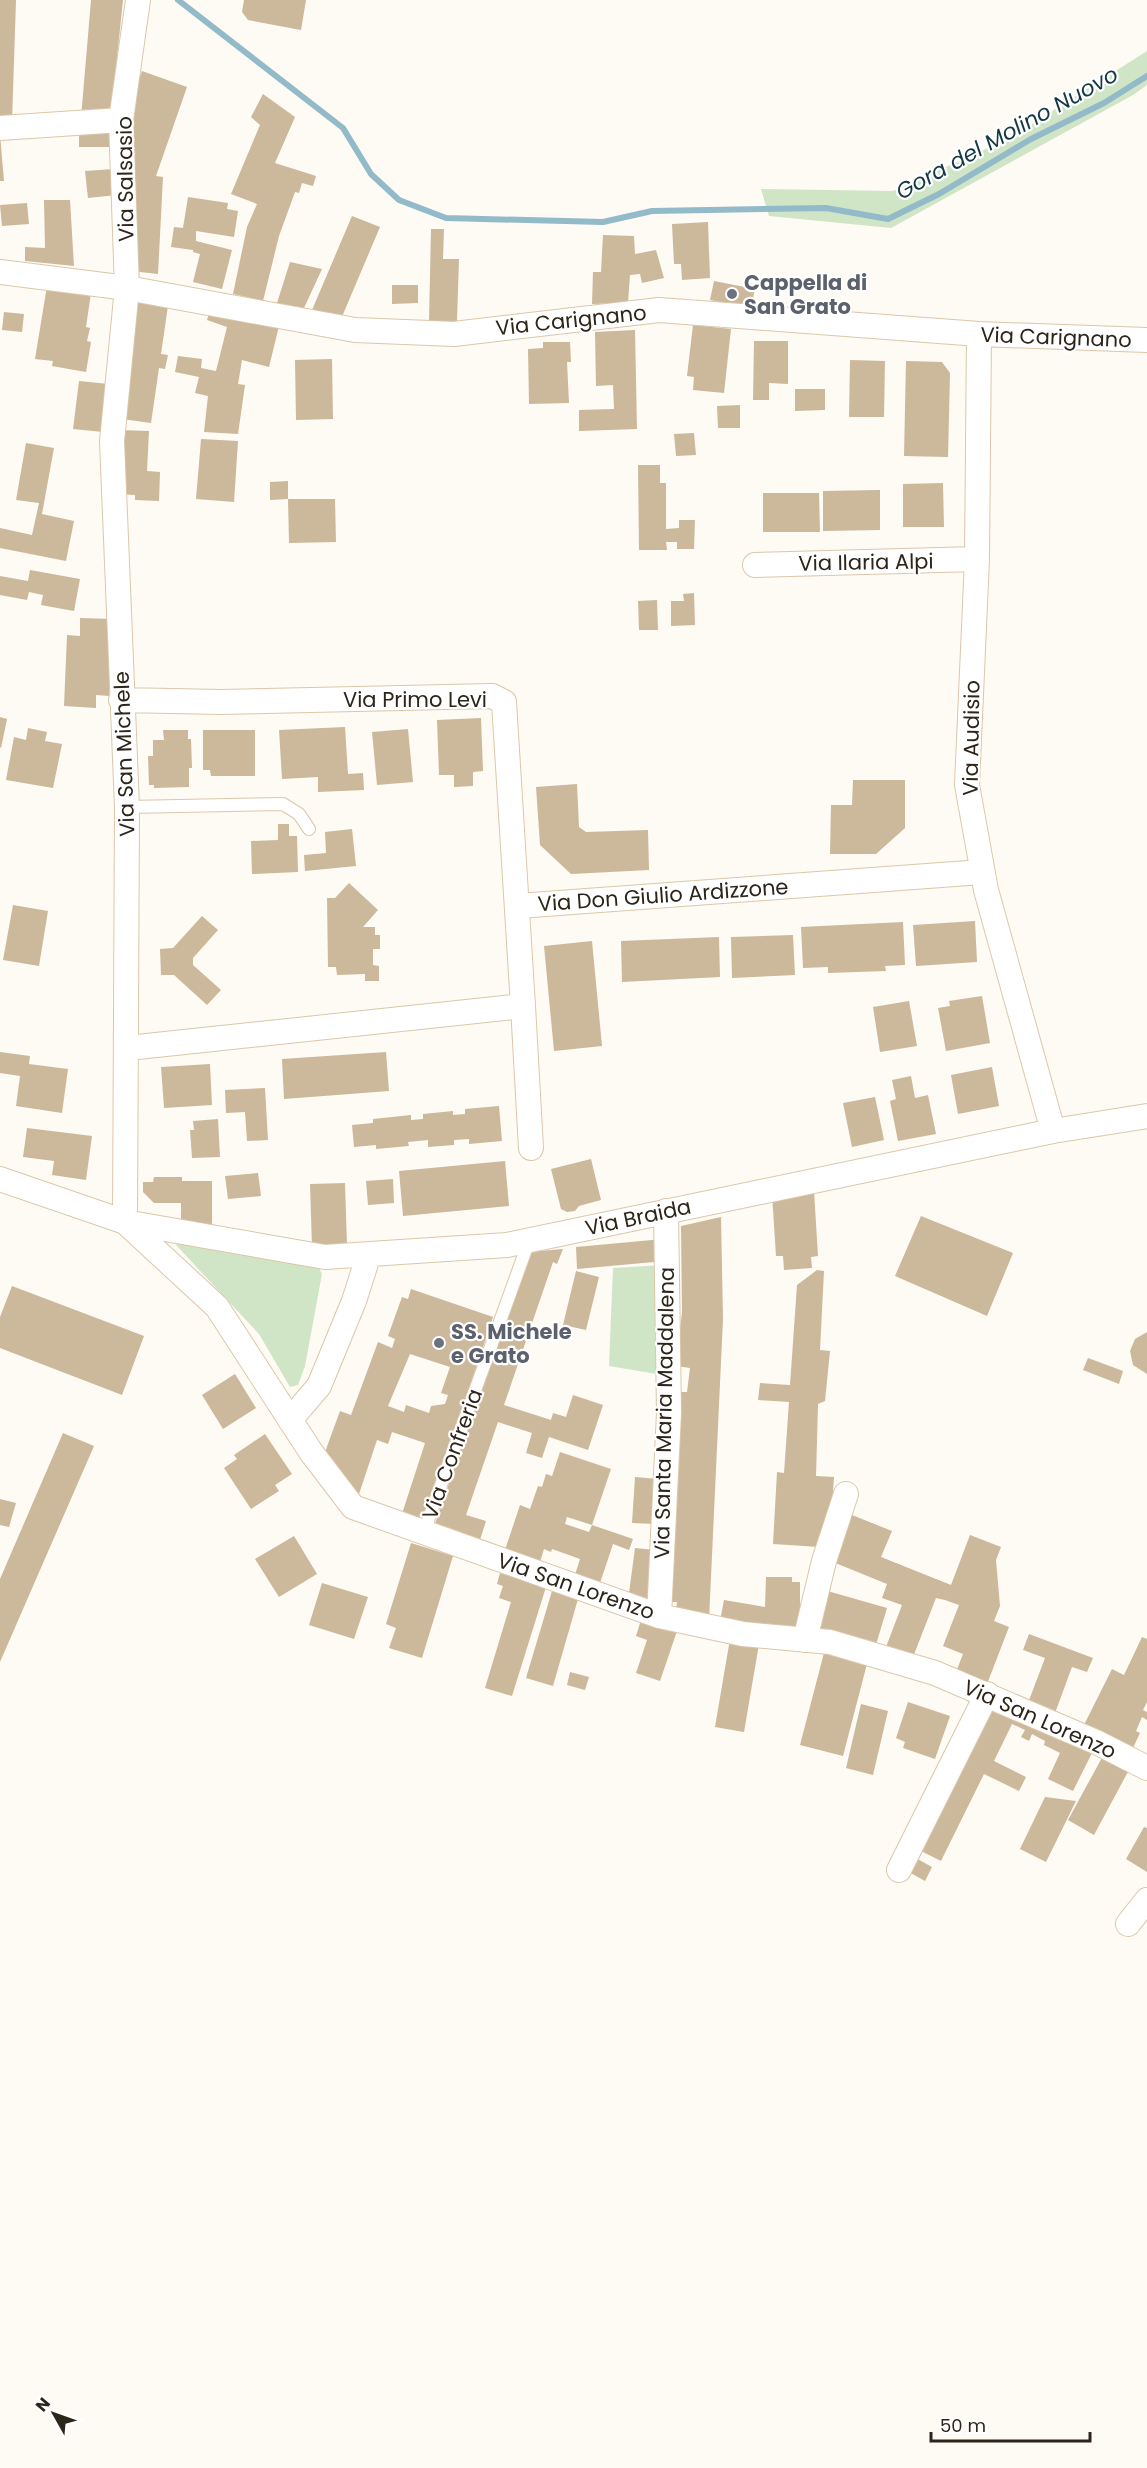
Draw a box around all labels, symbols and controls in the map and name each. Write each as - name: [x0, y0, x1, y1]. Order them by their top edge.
- water label: Gora del Molino Nuovo: [890, 59, 1124, 207]
- street label: Via Salsasio: [109, 116, 141, 242]
- place label: Cappella di San Grato: [744, 268, 867, 321]
- marker: Cappella di San Grato: [725, 287, 739, 301]
- street label: Via Carignano: [494, 298, 648, 342]
- street label: Via Carignano: [980, 320, 1132, 354]
- street label: Via Ilaria Alpi: [798, 546, 934, 578]
- street label: Via San Michele: [107, 671, 141, 837]
- street label: Via Audisio: [955, 680, 987, 796]
- street label: Via Primo Levi: [343, 685, 487, 714]
- street label: Via Don Giulio Ardizzone: [537, 872, 789, 918]
- street label: Via Braida: [582, 1192, 694, 1242]
- street label: Via Santa Maria Maddalena: [647, 1267, 681, 1559]
- place label: SS. Michele e Grato: [451, 1317, 572, 1370]
- marker: SS. Michele e Grato: [432, 1336, 446, 1350]
- street label: Via Confreria: [415, 1385, 489, 1523]
- street label: Via San Lorenzo: [493, 1546, 659, 1626]
- street label: Via San Lorenzo: [959, 1672, 1121, 1766]
- north arrow: [24, 2384, 84, 2444]
- text: N: [30, 2393, 56, 2417]
- scale bar: [931, 2405, 1090, 2443]
- text: 50 m: [940, 2413, 986, 2438]

